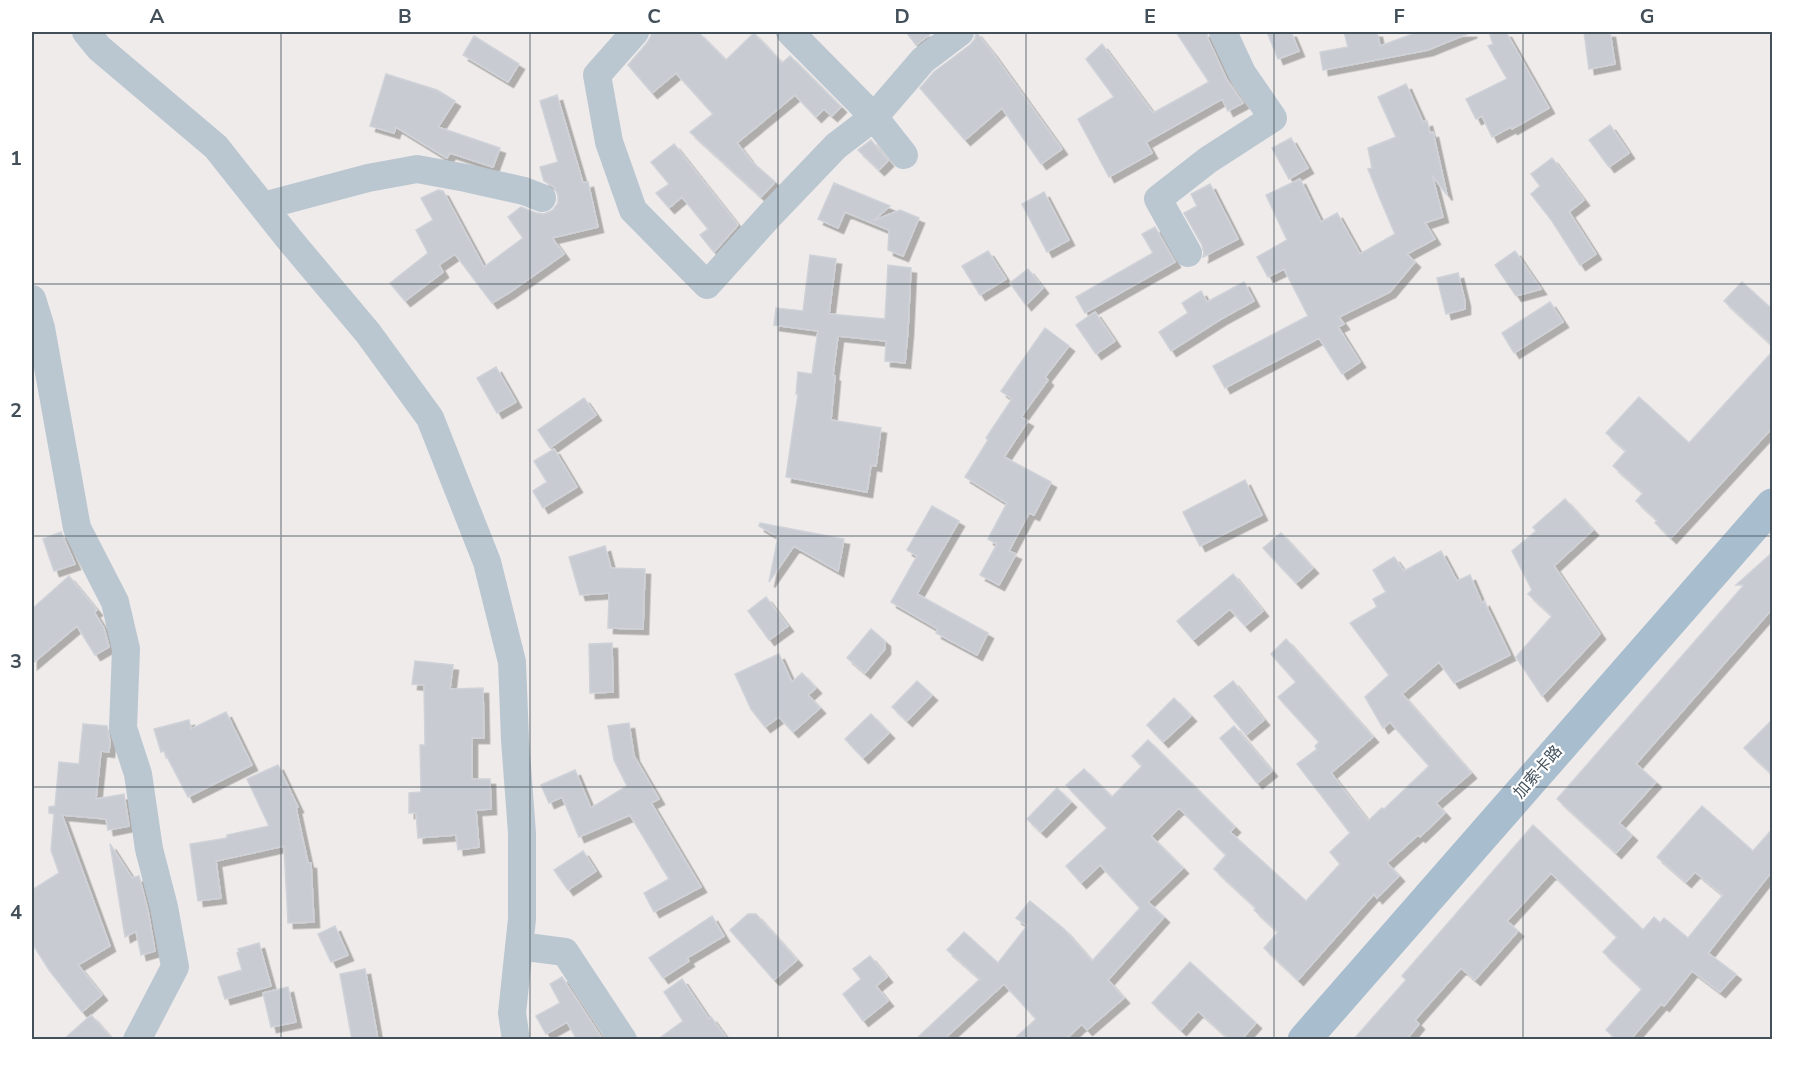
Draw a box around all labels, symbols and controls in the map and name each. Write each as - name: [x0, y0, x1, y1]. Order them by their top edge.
- text: A: [150, 3, 165, 30]
- text: B: [398, 3, 412, 30]
- text: C: [647, 3, 661, 30]
- text: D: [894, 3, 910, 30]
- text: E: [1144, 3, 1156, 30]
- text: F: [1393, 3, 1405, 30]
- text: G: [1640, 3, 1654, 30]
- text: 1: [10, 145, 22, 172]
- text: 2: [10, 397, 22, 424]
- text: 3: [10, 648, 22, 675]
- street label: 加索卡路: [1509, 741, 1567, 803]
- text: 4: [10, 899, 22, 926]

